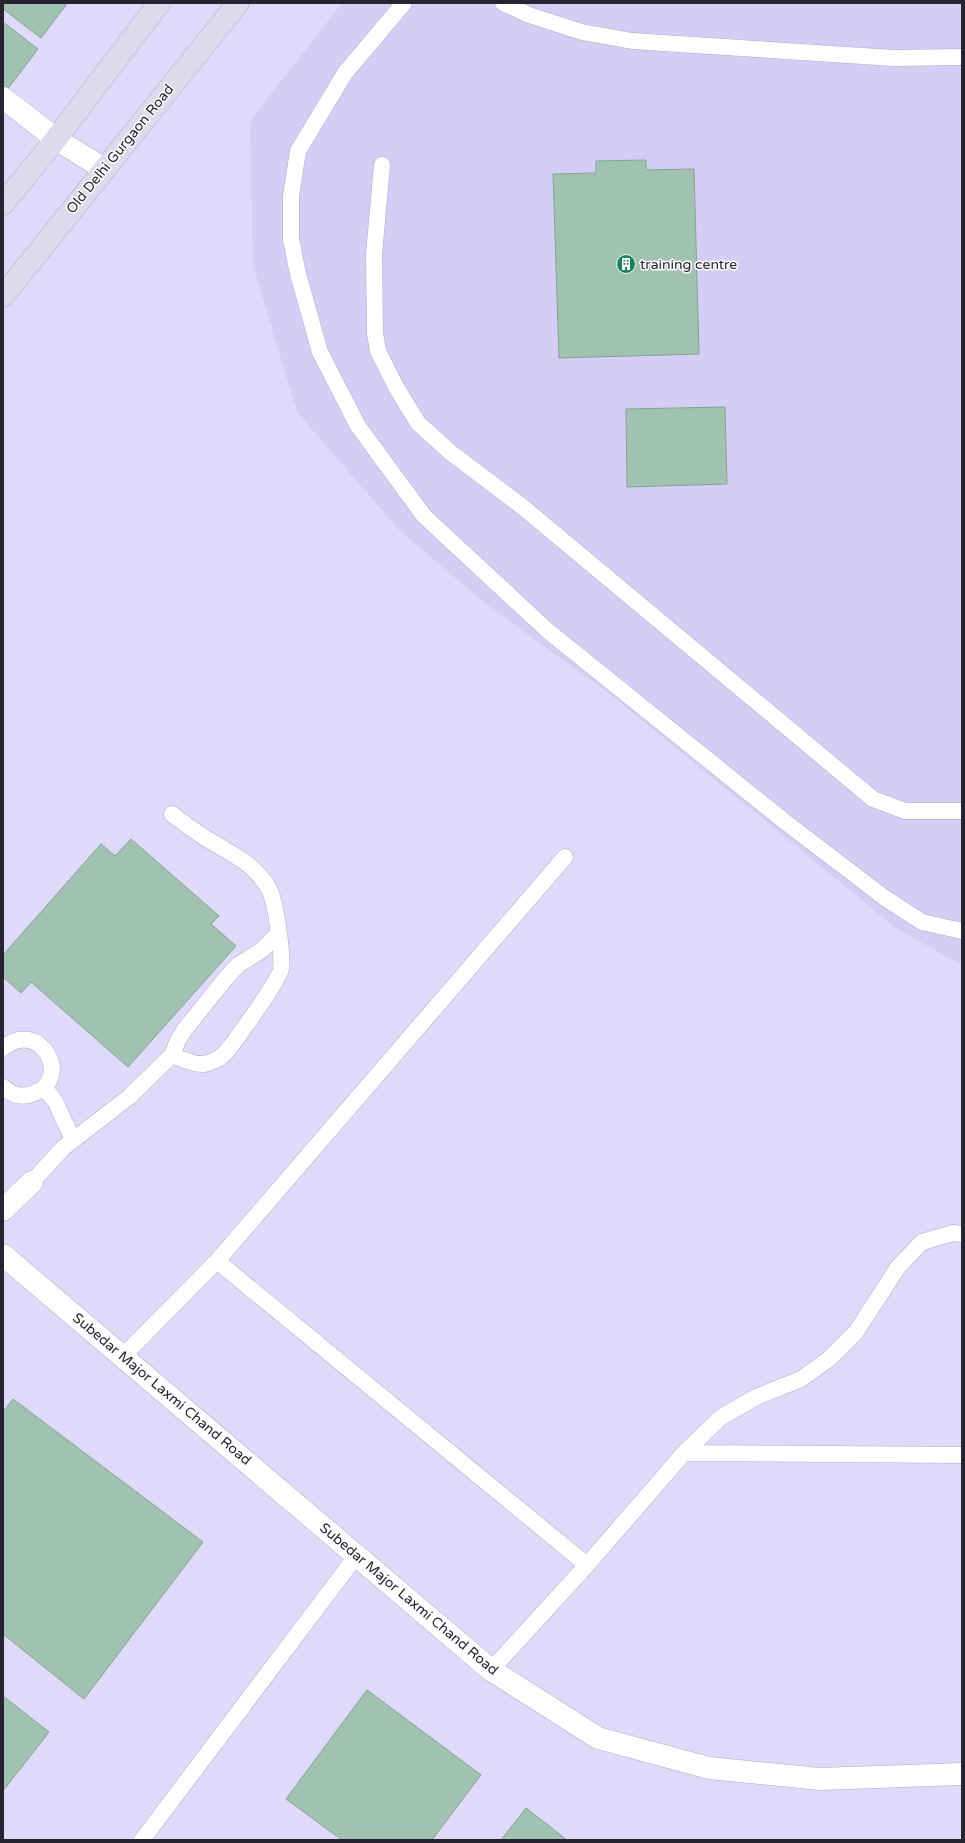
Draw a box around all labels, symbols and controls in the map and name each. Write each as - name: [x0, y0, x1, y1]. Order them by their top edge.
- street label: Old Delhi Gurgaon Road: [63, 81, 177, 217]
- building icon: training centre: [615, 253, 637, 275]
- place label: training centre: [640, 256, 737, 273]
- street label: Subedar Major Laxmi Chand Road: [69, 1309, 255, 1469]
- street label: Subedar Major Laxmi Chand Road: [316, 1519, 502, 1679]

